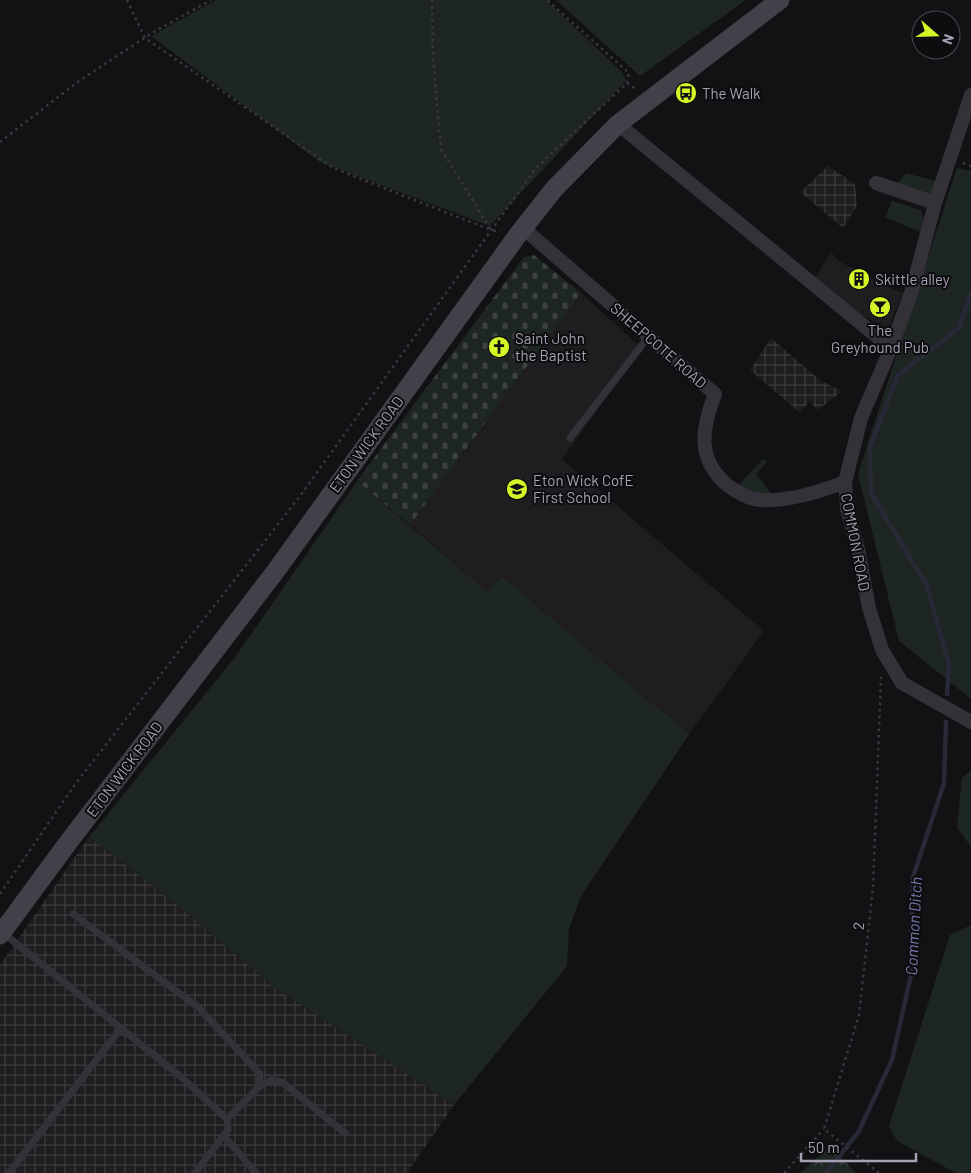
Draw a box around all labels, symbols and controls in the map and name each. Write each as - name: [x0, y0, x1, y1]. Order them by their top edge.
- north arrow: [911, 10, 961, 60]
- text: N: [939, 32, 958, 47]
- bus stop icon: The Walk: [674, 81, 698, 105]
- place label: The Walk: [702, 84, 761, 102]
- building icon: Skittle alley: [847, 267, 871, 291]
- place label: Skittle alley: [875, 270, 950, 288]
- bar icon: The Greyhound Pub: [868, 295, 892, 319]
- street label: SHEEPCOTE ROAD: [607, 298, 711, 392]
- place label: The Greyhound Pub: [831, 321, 929, 356]
- place label: Saint John the Baptist: [515, 329, 587, 364]
- church icon: Saint John the Baptist: [487, 335, 511, 359]
- street label: ETON WICK ROAD: [325, 392, 407, 496]
- place label: Eton Wick CofE First School: [533, 471, 633, 506]
- school or university icon: Eton Wick CofE First School: [505, 477, 529, 501]
- street label: COMMON ROAD: [838, 492, 874, 592]
- street label: ETON WICK ROAD: [82, 718, 166, 820]
- water label: Common Ditch: [901, 876, 925, 976]
- street label: 2: [849, 921, 867, 931]
- scale bar: [801, 1130, 916, 1162]
- text: 50 m: [808, 1138, 840, 1156]

